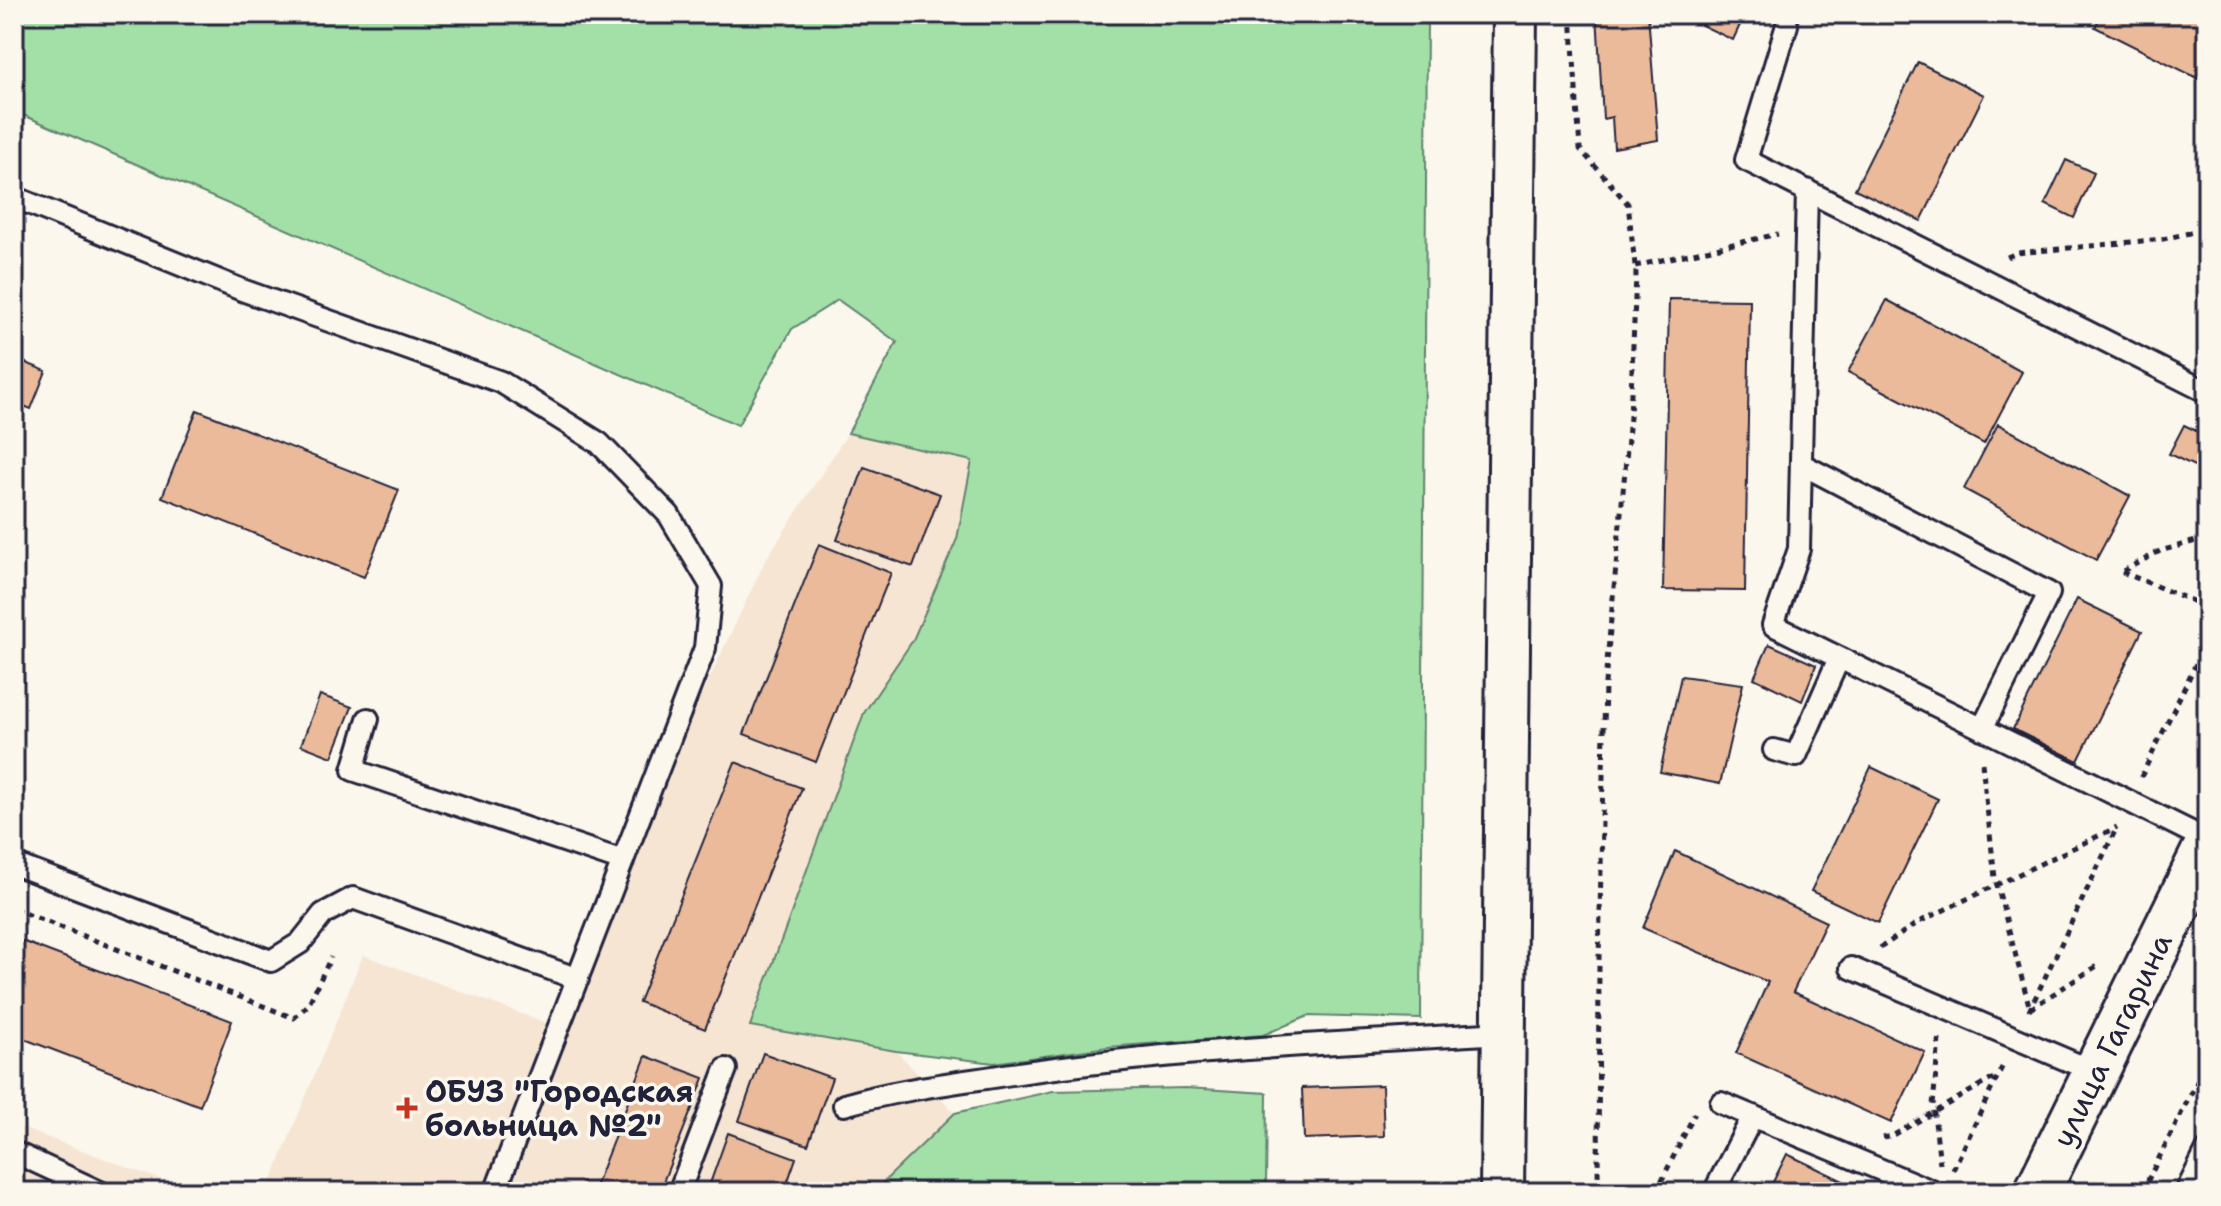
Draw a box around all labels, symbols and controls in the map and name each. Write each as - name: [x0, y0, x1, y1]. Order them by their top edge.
- street label: улица Гагарина: [2042, 926, 2182, 1154]
- place label: ОБУЗ "Городская больница №2": [425, 1071, 694, 1146]
- marker: ОБУЗ "Городская больница №2": [396, 1097, 418, 1119]

